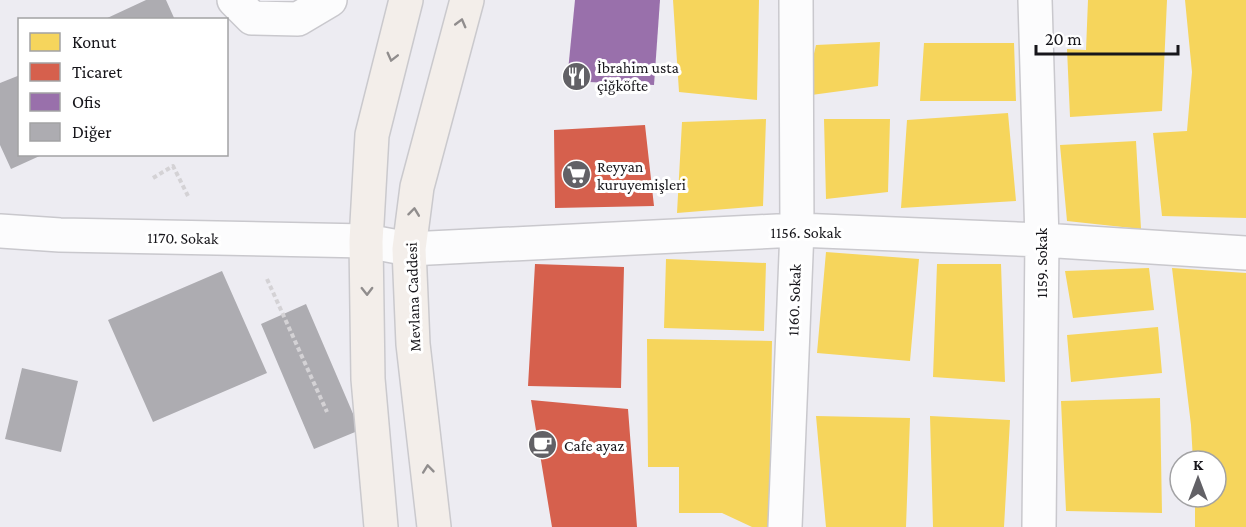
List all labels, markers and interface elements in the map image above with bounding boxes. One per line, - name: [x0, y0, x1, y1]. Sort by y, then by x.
- legend: [18, 18, 228, 156]
- one-way arrow: [454, 18, 466, 29]
- scale bar: [1036, 18, 1178, 56]
- text: 20 m: [1045, 29, 1082, 49]
- text: Konut: [72, 32, 117, 52]
- one-way arrow: [386, 52, 399, 62]
- place label: İbrahim usta çiğköfte: [597, 59, 679, 95]
- restaurant icon: İbrahim usta çiğköfte: [560, 60, 592, 92]
- text: Ticaret: [72, 62, 123, 82]
- text: Ofis: [72, 92, 101, 112]
- text: Diğer: [72, 122, 112, 142]
- place label: Reyyan kuruyemişleri: [597, 158, 686, 194]
- supermarket icon: Reyyan kuruyemişleri: [560, 159, 592, 191]
- one-way arrow: [407, 208, 419, 217]
- street label: 1156. Sokak: [771, 224, 842, 241]
- street label: 1159. Sokak: [1033, 227, 1050, 298]
- street label: 1170. Sokak: [147, 229, 219, 247]
- street label: Mevlana Caddesi: [403, 242, 423, 352]
- street label: 1160. Sokak: [784, 263, 804, 336]
- one-way arrow: [361, 287, 373, 296]
- cafe icon: Cafe ayaz: [527, 429, 559, 461]
- place label: Cafe ayaz: [564, 437, 624, 455]
- north arrow: [1168, 449, 1228, 509]
- text: K: [1193, 456, 1204, 473]
- one-way arrow: [422, 464, 435, 473]

